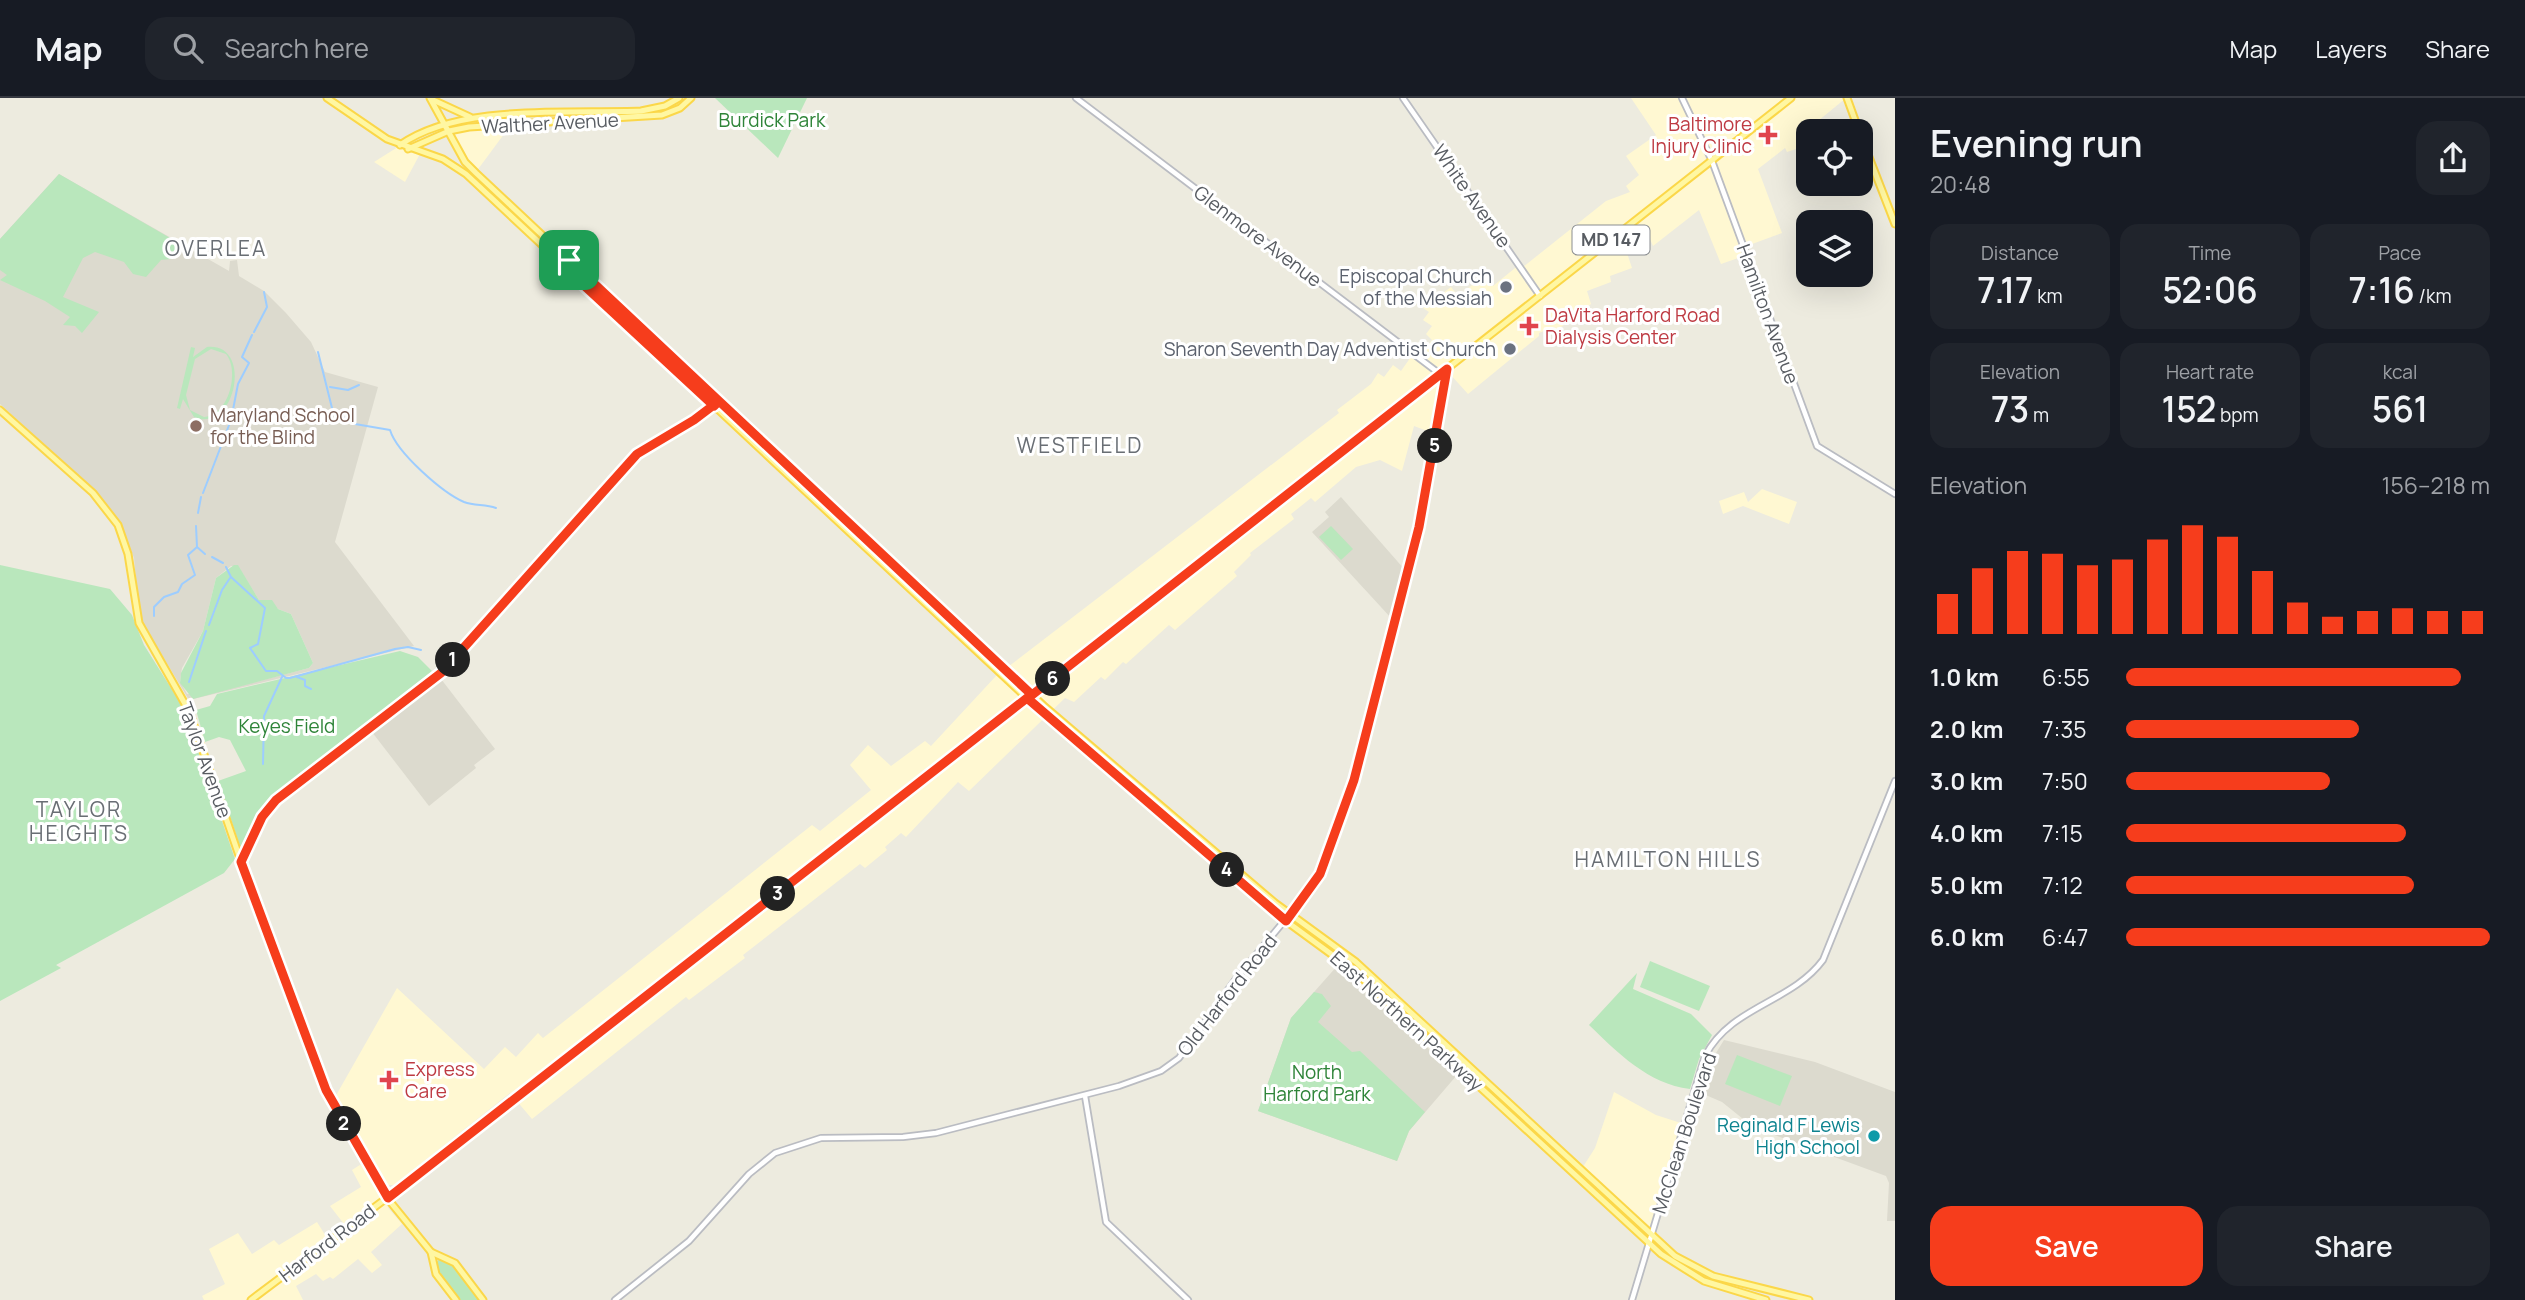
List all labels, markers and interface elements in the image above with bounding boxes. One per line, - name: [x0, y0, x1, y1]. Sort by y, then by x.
- search box: [145, 17, 635, 80]
- text: Map: [35, 26, 103, 71]
- icon: search: [169, 29, 207, 67]
- text: Search here: [225, 30, 369, 66]
- text: Map: [2230, 32, 2277, 65]
- text: Layers: [2315, 32, 2387, 65]
- text: Share: [2425, 32, 2490, 65]
- street label: Walther Avenue: [481, 106, 619, 140]
- park label: Burdick Park: [719, 107, 826, 133]
- place label: Baltimore Injury Clinic: [1651, 111, 1752, 159]
- text: Evening run: [1930, 116, 2143, 168]
- map controls: [1796, 119, 1873, 287]
- button: locate: [1796, 119, 1873, 196]
- button: share: [2416, 121, 2490, 195]
- marker: Baltimore Injury Clinic: [1758, 125, 1778, 145]
- street label: White Avenue: [1427, 139, 1517, 253]
- text: 20:48: [1930, 168, 1991, 200]
- street label: Glenmore Avenue: [1189, 179, 1327, 293]
- button: layers: [1796, 210, 1873, 287]
- road number: MD 147: [1572, 225, 1650, 254]
- pin: [539, 230, 599, 290]
- district label: OVERLEA: [165, 234, 267, 262]
- street label: Hamilton Avenue: [1731, 240, 1805, 388]
- text: Distance: [1981, 240, 2059, 266]
- text: Time: [2189, 240, 2231, 266]
- text: Pace: [2379, 240, 2421, 266]
- icon: arrive: [550, 241, 588, 279]
- place label: Episcopal Church of the Messiah: [1339, 263, 1492, 311]
- text: 7.17: [1977, 266, 2033, 314]
- text: 52:06: [2162, 266, 2258, 314]
- text: 7:16: [2348, 266, 2415, 314]
- marker: Episcopal Church of the Messiah: [1498, 279, 1514, 295]
- text: km: [2033, 283, 2063, 309]
- text: /km: [2415, 283, 2452, 309]
- place label: DaVita Harford Road Dialysis Center: [1545, 302, 1720, 350]
- marker: DaVita Harford Road Dialysis Center: [1519, 316, 1539, 336]
- place label: Sharon Seventh Day Adventist Church: [1164, 336, 1496, 362]
- marker: Sharon Seventh Day Adventist Church: [1502, 341, 1518, 357]
- text: Elevation: [1980, 359, 2060, 385]
- text: Heart rate: [2166, 359, 2254, 385]
- text: kcal: [2383, 359, 2417, 385]
- text: 73: [1991, 385, 2029, 433]
- text: 152: [2161, 385, 2216, 433]
- text: 561: [2372, 385, 2428, 433]
- place label: Maryland School for the Blind: [210, 402, 355, 450]
- text: m: [2029, 402, 2049, 428]
- text: bpm: [2216, 402, 2259, 428]
- marker: Maryland School for the Blind: [188, 418, 204, 434]
- pin: 5: [1418, 428, 1452, 464]
- district label: WESTFIELD: [1017, 431, 1143, 459]
- text: 5: [1429, 432, 1440, 458]
- text: Elevation: [1930, 469, 2027, 501]
- text: 156–218 m: [2382, 469, 2490, 501]
- pin: 1: [435, 642, 470, 678]
- text: 1: [448, 646, 457, 672]
- text: 1.0 km: [1930, 661, 1999, 693]
- text: 6:55: [2042, 661, 2090, 693]
- pin: 6: [1036, 662, 1070, 696]
- text: 6: [1047, 665, 1058, 691]
- street label: Taylor Avenue: [172, 699, 238, 821]
- park label: Keyes Field: [239, 713, 335, 739]
- text: 2.0 km: [1930, 713, 2003, 745]
- text: 7:35: [2042, 713, 2086, 745]
- text: 3.0 km: [1930, 765, 2003, 797]
- text: 7:50: [2042, 765, 2088, 797]
- district label: TAYLOR HEIGHTS: [29, 795, 129, 847]
- text: 4.0 km: [1930, 817, 2003, 849]
- text: 7:15: [2042, 817, 2083, 849]
- district label: HAMILTON HILLS: [1575, 845, 1761, 873]
- pin: 4: [1210, 852, 1244, 888]
- text: 4: [1221, 856, 1232, 882]
- text: 5.0 km: [1930, 869, 2003, 901]
- text: 7:12: [2042, 869, 2083, 901]
- pin: 3: [760, 876, 796, 912]
- text: 3: [772, 880, 783, 906]
- text: 6.0 km: [1930, 921, 2004, 953]
- text: 6:47: [2042, 921, 2088, 953]
- street label: Old Harford Road: [1171, 929, 1283, 1061]
- street label: East Northern Parkway: [1325, 945, 1489, 1097]
- street label: McClean Boulevard: [1646, 1049, 1722, 1217]
- place label: Express Care: [405, 1056, 475, 1104]
- park label: North Harford Park: [1263, 1059, 1371, 1107]
- marker: Express Care: [379, 1070, 399, 1090]
- pin: 2: [326, 1107, 362, 1142]
- text: 2: [338, 1110, 349, 1136]
- place label: Reginald F Lewis High School: [1717, 1112, 1860, 1160]
- marker: Reginald F Lewis High School: [1866, 1128, 1882, 1144]
- street label: Harford Road: [273, 1198, 381, 1288]
- button: Save: [1930, 1206, 2203, 1286]
- button: Share: [2217, 1206, 2490, 1286]

